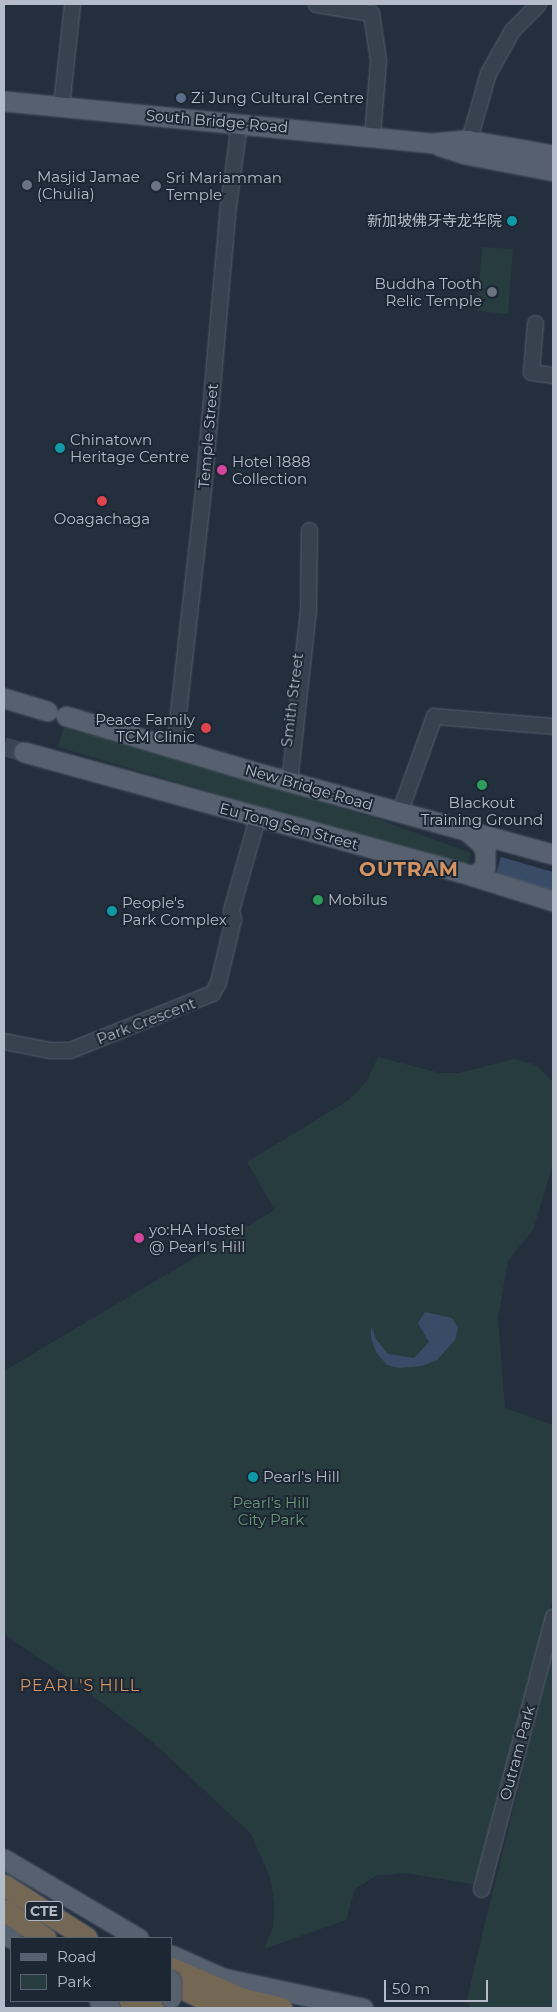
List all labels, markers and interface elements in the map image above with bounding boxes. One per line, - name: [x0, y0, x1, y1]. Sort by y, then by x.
- place label: Zi Jung Cultural Centre: [191, 89, 364, 107]
- marker: Zi Jung Cultural Centre: [175, 92, 187, 104]
- street label: South Bridge Road: [145, 106, 289, 136]
- place label: Masjid Jamae (Chulia): [37, 167, 140, 202]
- place label: Sri Mariamman Temple: [166, 168, 282, 203]
- marker: Masjid Jamae (Chulia): [21, 179, 33, 191]
- marker: Sri Mariamman Temple: [150, 180, 162, 192]
- place label: 新加坡佛牙寺龙华院: [367, 212, 502, 230]
- marker: 新加坡佛牙寺龙华院: [506, 215, 518, 227]
- place label: Buddha Tooth Relic Temple: [375, 274, 482, 309]
- marker: Buddha Tooth Relic Temple: [486, 286, 498, 298]
- street label: Temple Street: [194, 383, 222, 489]
- place label: Chinatown Heritage Centre: [70, 430, 189, 465]
- marker: Chinatown Heritage Centre: [54, 442, 66, 454]
- place label: Hotel 1888 Collection: [232, 452, 311, 487]
- marker: Hotel 1888 Collection: [216, 464, 228, 476]
- marker: Ooagachaga: [95, 494, 109, 508]
- place label: Ooagachaga: [54, 510, 150, 528]
- street label: Smith Street: [277, 652, 307, 748]
- place label: Peace Family TCM Clinic: [95, 710, 195, 745]
- marker: Peace Family TCM Clinic: [199, 721, 213, 735]
- street label: New Bridge Road: [243, 760, 375, 814]
- marker: Blackout Training Ground: [476, 779, 488, 791]
- place label: Blackout Training Ground: [421, 793, 543, 828]
- street label: Eu Tong Sen Street: [218, 799, 360, 853]
- district label: OUTRAM: [358, 857, 460, 881]
- place label: Mobilus: [328, 891, 387, 909]
- place label: People's Park Complex: [122, 893, 227, 928]
- marker: Mobilus: [312, 894, 324, 906]
- marker: People's Park Complex: [106, 905, 118, 917]
- street label: Park Crescent: [94, 994, 198, 1048]
- place label: yo:HA Hostel @ Pearl's Hill: [149, 1220, 245, 1255]
- marker: yo:HA Hostel @ Pearl's Hill: [133, 1232, 145, 1244]
- place label: Pearl's Hill: [263, 1468, 340, 1486]
- marker: Pearl's Hill: [247, 1471, 259, 1483]
- park label: Pearl's Hill City Park: [233, 1493, 309, 1528]
- district label: PEARL'S HILL: [18, 1676, 142, 1696]
- street label: Outram Park: [496, 1704, 538, 1802]
- road number: CTE: [24, 1900, 64, 1922]
- legend: [10, 1937, 172, 2002]
- text: Road: [57, 1947, 96, 1966]
- scale bar: [387, 1970, 491, 2002]
- text: Park: [57, 1972, 91, 1991]
- text: 50 m: [392, 1979, 430, 1998]

